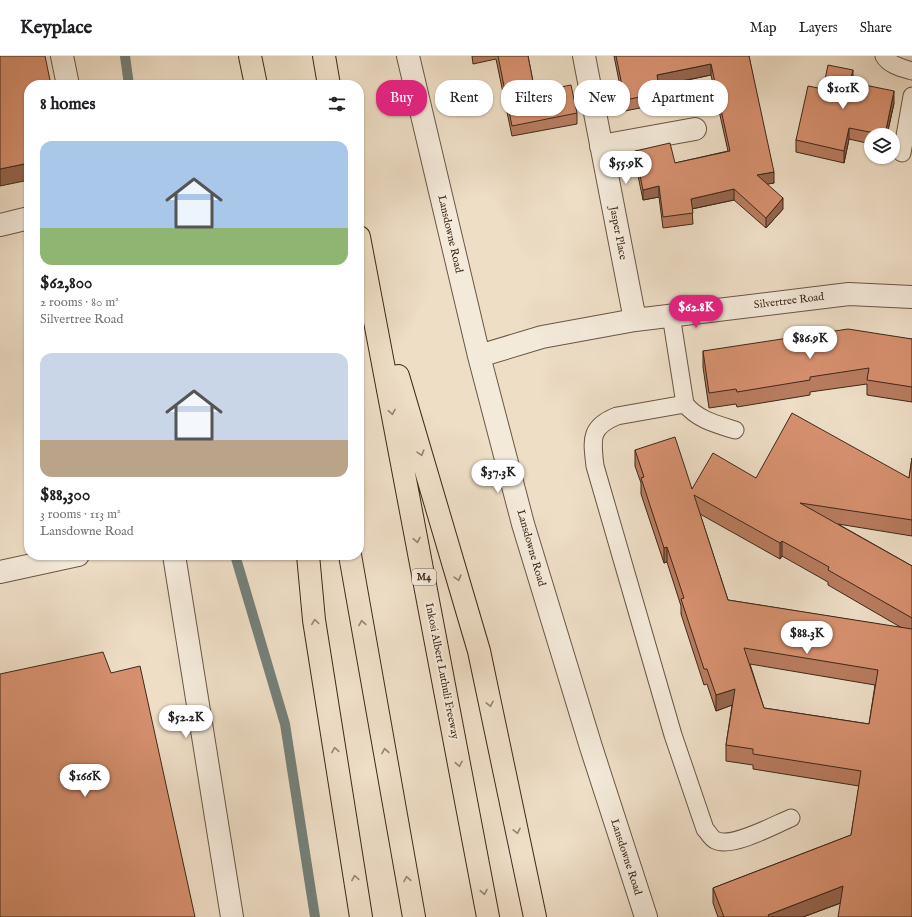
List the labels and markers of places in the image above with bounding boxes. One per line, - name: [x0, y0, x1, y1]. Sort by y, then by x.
- pin: $101K: [815, 76, 871, 110]
- pin: $55.9K: [593, 151, 659, 185]
- pin: $62.8K: [663, 295, 729, 329]
- pin: $86.9K: [777, 326, 843, 360]
- pin: $37.3K: [465, 460, 531, 494]
- pin: $88.3K: [774, 621, 840, 655]
- pin: $52.2K: [153, 705, 219, 739]
- pin: $166K: [57, 764, 113, 798]

